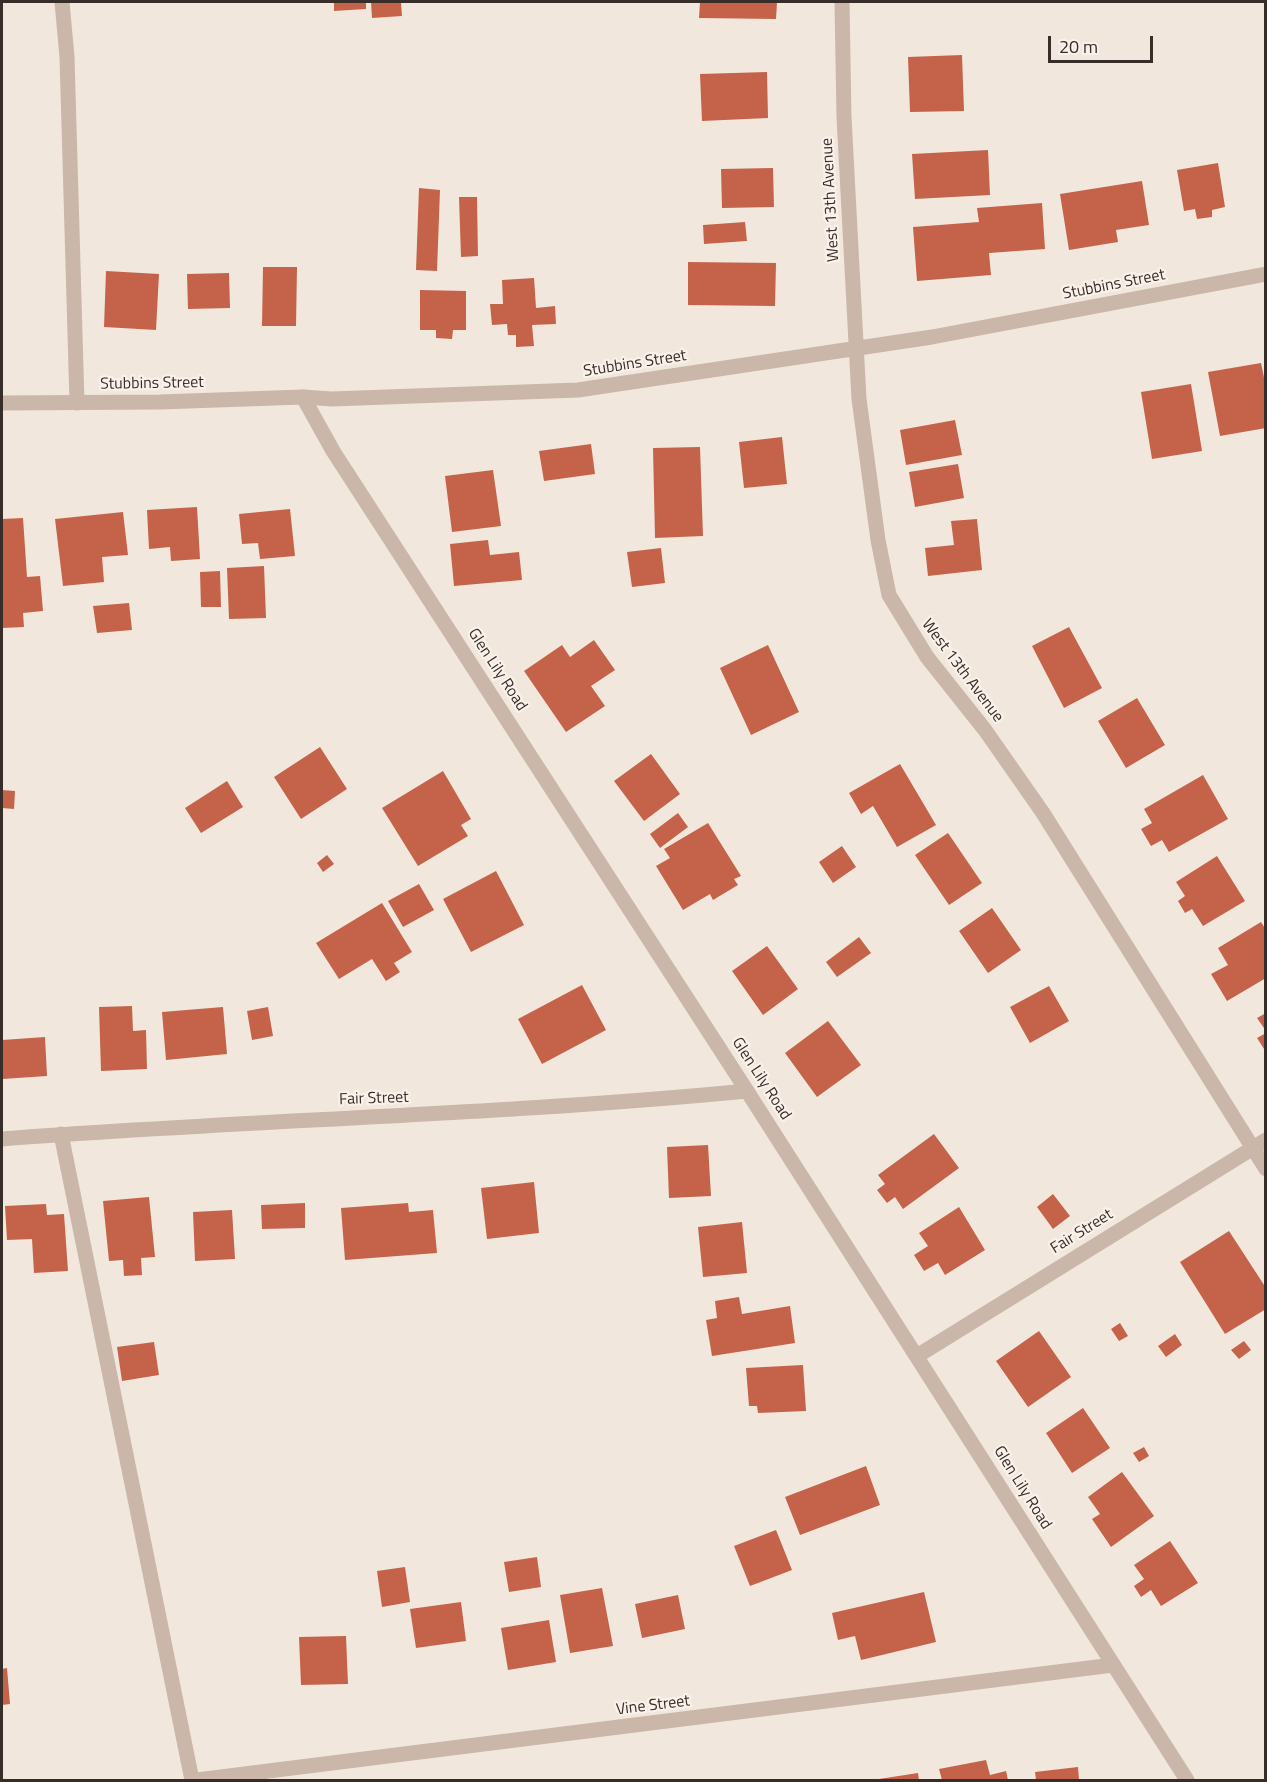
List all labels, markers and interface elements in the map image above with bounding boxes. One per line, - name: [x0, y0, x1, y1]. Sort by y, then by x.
- scale bar: [1051, 24, 1156, 62]
- text: 20 m: [1059, 33, 1098, 60]
- street label: West 13th Avenue: [818, 137, 844, 263]
- street label: Stubbins Street: [1061, 266, 1167, 304]
- street label: Stubbins Street: [582, 346, 688, 382]
- street label: Stubbins Street: [100, 373, 204, 395]
- street label: West 13th Avenue: [917, 616, 1007, 726]
- street label: Glen Lily Road: [463, 625, 531, 715]
- street label: Glen Lily Road: [727, 1034, 795, 1124]
- street label: Fair Street: [339, 1088, 409, 1110]
- street label: Fair Street: [1047, 1205, 1117, 1259]
- street label: Glen Lily Road: [989, 1443, 1055, 1533]
- street label: Vine Street: [615, 1692, 691, 1720]

